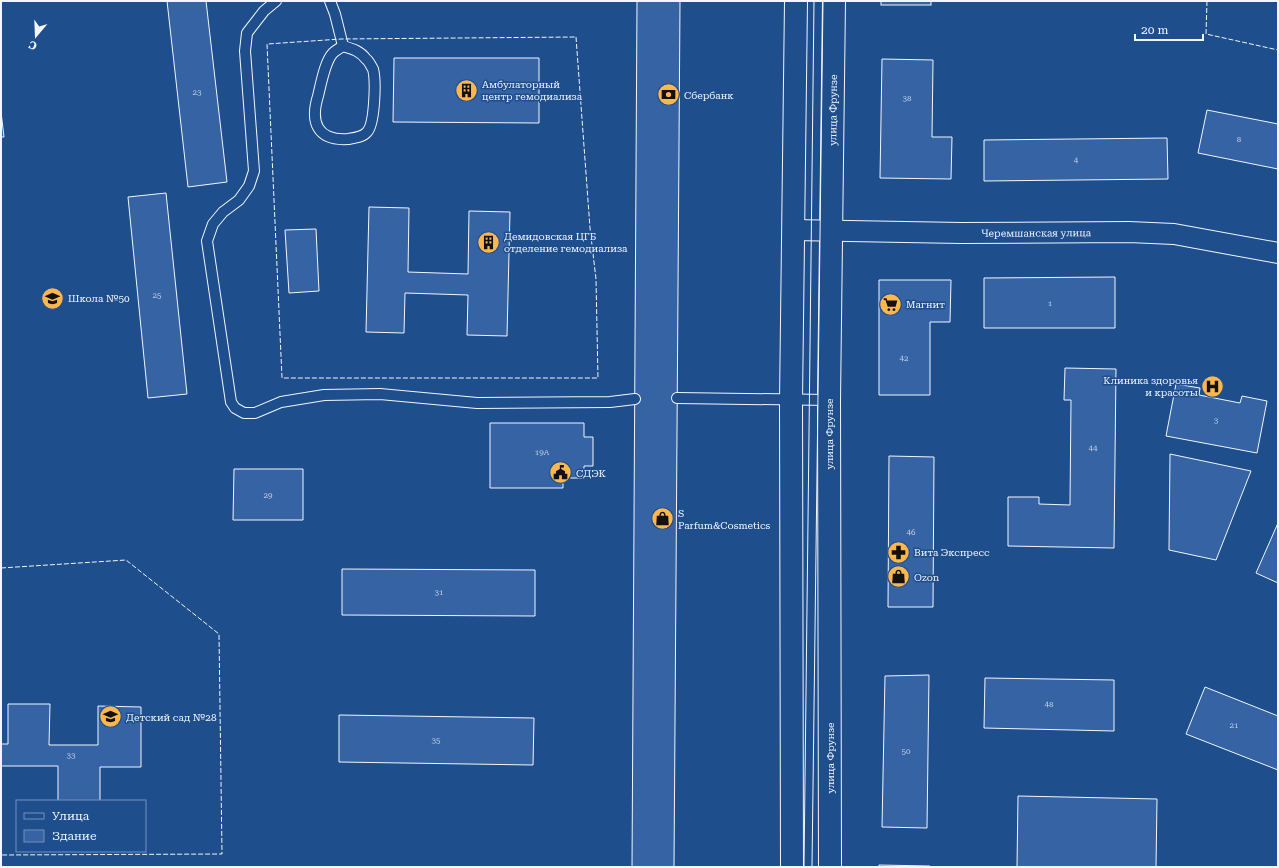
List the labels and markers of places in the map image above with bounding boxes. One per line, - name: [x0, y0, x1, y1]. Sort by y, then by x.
- building icon: Амбулаторный центр гемодиализа: [453, 77, 479, 103]
- place label: Амбулаторный центр гемодиализа: [482, 79, 583, 102]
- bank icon: Сбербанк: [656, 82, 682, 108]
- place label: Сбербанк: [684, 90, 734, 101]
- building icon: Демидовская ЦГБ отделение гемодиализа: [476, 229, 502, 255]
- place label: Демидовская ЦГБ отделение гемодиализа: [504, 231, 628, 254]
- school or university icon: Школа №50: [39, 285, 65, 311]
- supermarket icon: Магнит: [877, 291, 903, 317]
- place label: Школа №50: [68, 293, 130, 304]
- place label: Магнит: [906, 299, 945, 310]
- hospital icon: Клиника здоровья и красоты: [1200, 373, 1226, 399]
- place label: Клиника здоровья и красоты: [1103, 375, 1198, 398]
- public building icon: СДЭК: [548, 460, 574, 486]
- place label: СДЭК: [576, 468, 607, 479]
- shop icon: S Parfum&Cosmetics: [649, 506, 675, 532]
- place label: S Parfum&Cosmetics: [678, 508, 771, 531]
- pharmacy icon: Вита Экспресс: [886, 539, 912, 565]
- place label: Вита Экспресс: [914, 547, 990, 558]
- shop icon: Ozon: [885, 564, 911, 590]
- place label: Ozon: [914, 572, 940, 583]
- school or university icon: Детский сад №28: [98, 704, 124, 730]
- place label: Детский сад №28: [126, 712, 217, 723]

